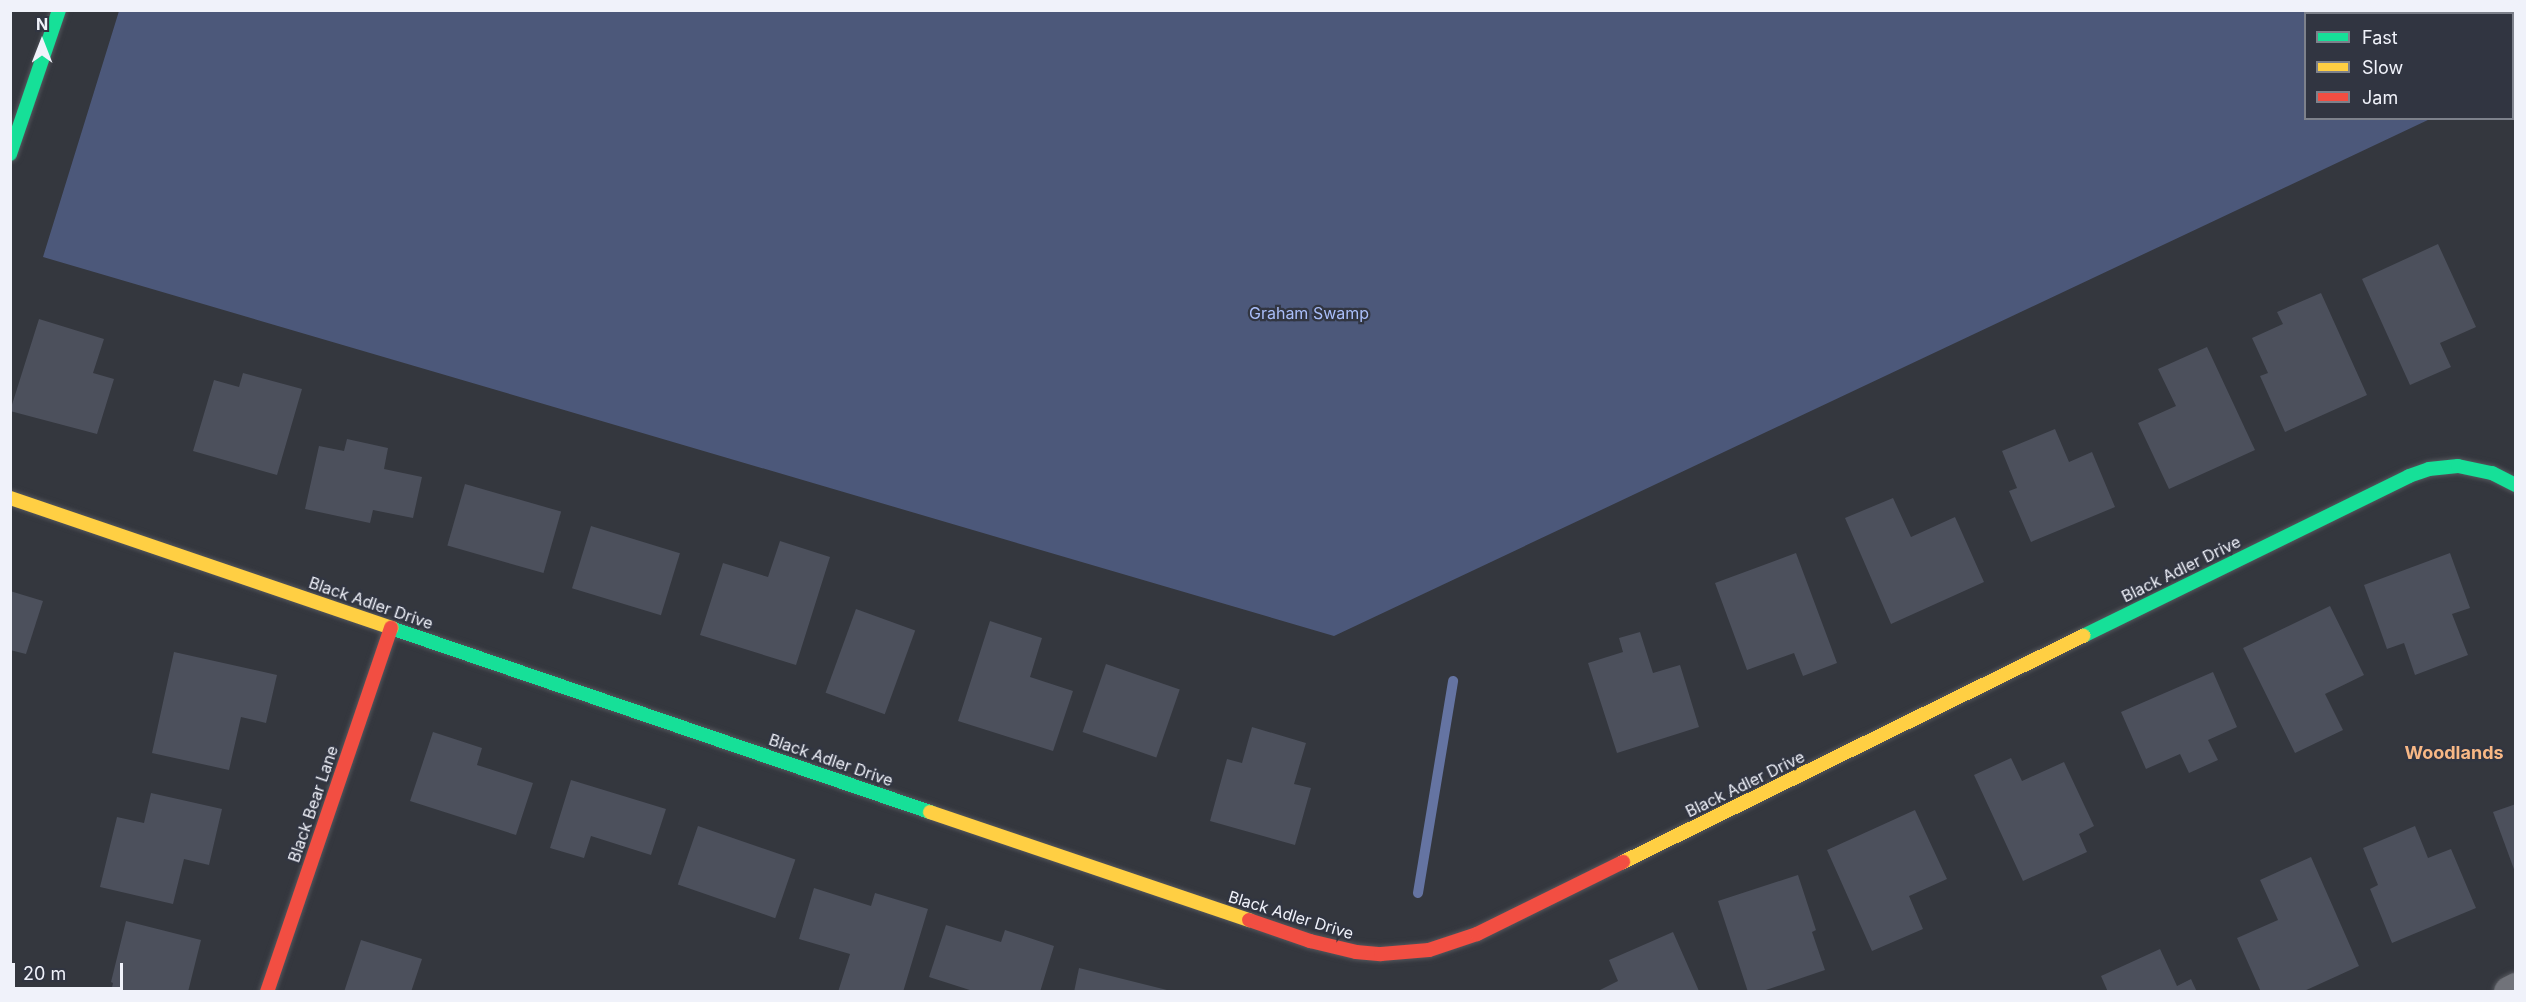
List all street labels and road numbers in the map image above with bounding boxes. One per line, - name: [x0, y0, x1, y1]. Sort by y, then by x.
- street label: Black Adler Drive: [2118, 532, 2244, 606]
- street label: Black Adler Drive: [306, 573, 436, 633]
- street label: Black Adler Drive: [766, 730, 896, 790]
- street label: Black Bear Lane: [284, 743, 342, 865]
- street label: Black Adler Drive: [1682, 747, 1808, 821]
- street label: Black Adler Drive: [1226, 887, 1356, 943]

